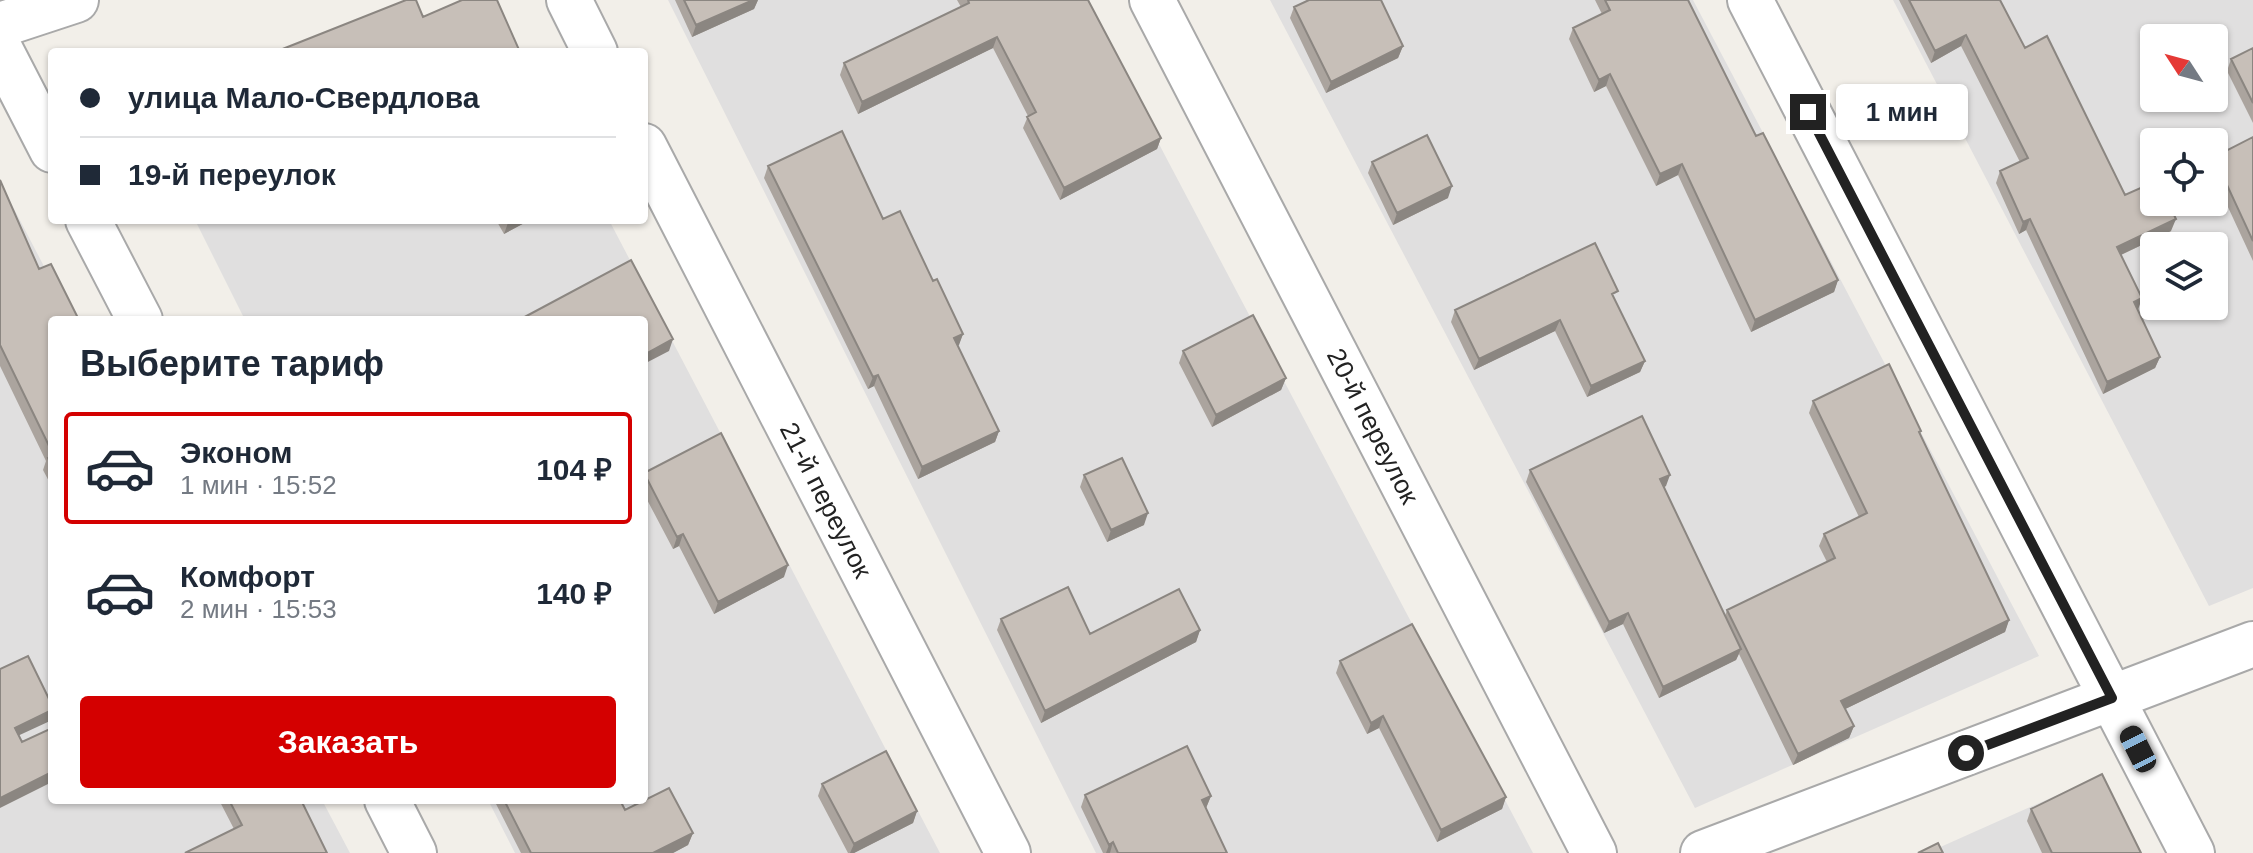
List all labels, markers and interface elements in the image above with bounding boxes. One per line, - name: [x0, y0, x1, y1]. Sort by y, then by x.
- north arrow: [2140, 24, 2228, 112]
- map controls: [2140, 24, 2228, 320]
- text: улица Мало-Свердлова: [128, 81, 479, 114]
- callout: 1 мин: [1836, 84, 1968, 140]
- route end: [1790, 94, 1826, 130]
- text: 1 мин: [1866, 97, 1938, 127]
- button: locate: [2140, 128, 2228, 216]
- text: 19-й переулок: [128, 158, 336, 191]
- button: layers: [2140, 232, 2228, 320]
- text: Выберите тариф: [80, 343, 384, 384]
- street label: 20-й переулок: [1321, 343, 1425, 509]
- street label: 21-й переулок: [774, 417, 878, 583]
- icon: car: [84, 432, 156, 504]
- text: Эконом: [180, 436, 293, 469]
- text: 104 ₽: [536, 453, 612, 486]
- text: 1 мин · 15:52: [180, 470, 337, 500]
- icon: car: [84, 556, 156, 628]
- text: Комфорт: [180, 560, 315, 593]
- text: 140 ₽: [536, 577, 612, 610]
- text: 2 мин · 15:53: [180, 594, 337, 624]
- button: Заказать: [80, 696, 616, 788]
- car: [2116, 722, 2160, 776]
- route start: [1948, 735, 1984, 771]

